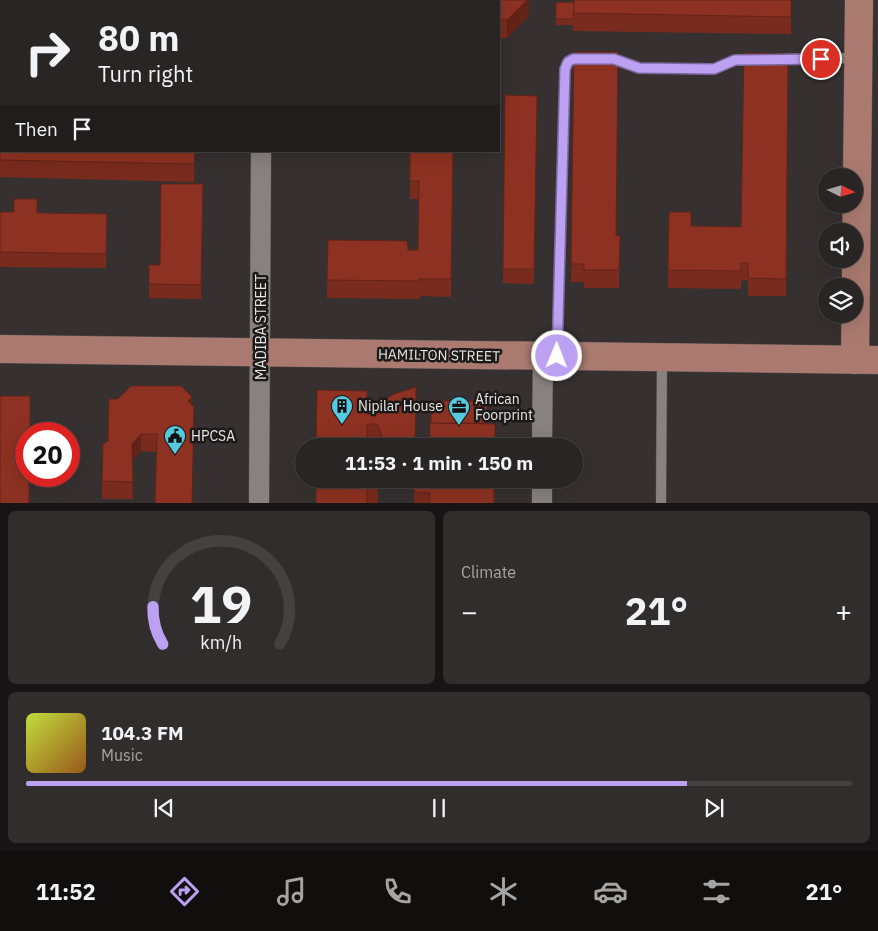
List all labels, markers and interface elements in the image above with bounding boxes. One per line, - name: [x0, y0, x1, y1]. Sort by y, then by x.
- text: 80 m: [98, 15, 180, 61]
- icon: right: [15, 20, 80, 85]
- pin: [800, 38, 842, 80]
- icon: arrive: [807, 45, 835, 73]
- text: Turn right: [98, 59, 193, 88]
- icon: arrive: [68, 115, 96, 143]
- text: Then: [15, 117, 58, 141]
- north arrow: [818, 168, 862, 212]
- map controls: [818, 168, 863, 323]
- button: sound: [818, 223, 863, 268]
- street label: MADIBA STREET: [252, 274, 270, 380]
- button: layers: [818, 278, 863, 323]
- position arrow: [530, 329, 582, 381]
- street label: HAMILTON STREET: [378, 345, 500, 365]
- place label: African Foorprint: [475, 390, 533, 424]
- building icon: Nipilar House: [330, 394, 354, 425]
- office icon: African Foorprint: [447, 395, 471, 426]
- place label: Nipilar House: [358, 397, 443, 415]
- speed limit sign: 20: [15, 422, 80, 487]
- public building icon: HPCSA: [163, 424, 187, 455]
- place label: HPCSA: [191, 427, 235, 445]
- text: 11:53 · 1 min · 150 m: [345, 451, 533, 475]
- text: Climate: [461, 562, 516, 582]
- text: 19: [190, 570, 253, 637]
- text: 21°: [625, 586, 688, 635]
- text: −: [461, 593, 478, 630]
- text: +: [835, 593, 852, 630]
- text: km/h: [201, 631, 243, 654]
- text: 104.3 FM: [101, 721, 184, 745]
- text: Music: [101, 745, 143, 765]
- icon: previous: [150, 794, 178, 822]
- icon: pause: [425, 794, 453, 822]
- icon: next: [700, 794, 728, 822]
- icon: directions: [167, 874, 202, 909]
- icon: music: [274, 874, 309, 909]
- icon: phone: [380, 874, 415, 909]
- icon: climate: [486, 874, 521, 909]
- icon: car: [593, 874, 628, 909]
- icon: filters: [699, 874, 734, 909]
- text: 11:52: [36, 877, 96, 906]
- text: 21°: [805, 877, 842, 906]

